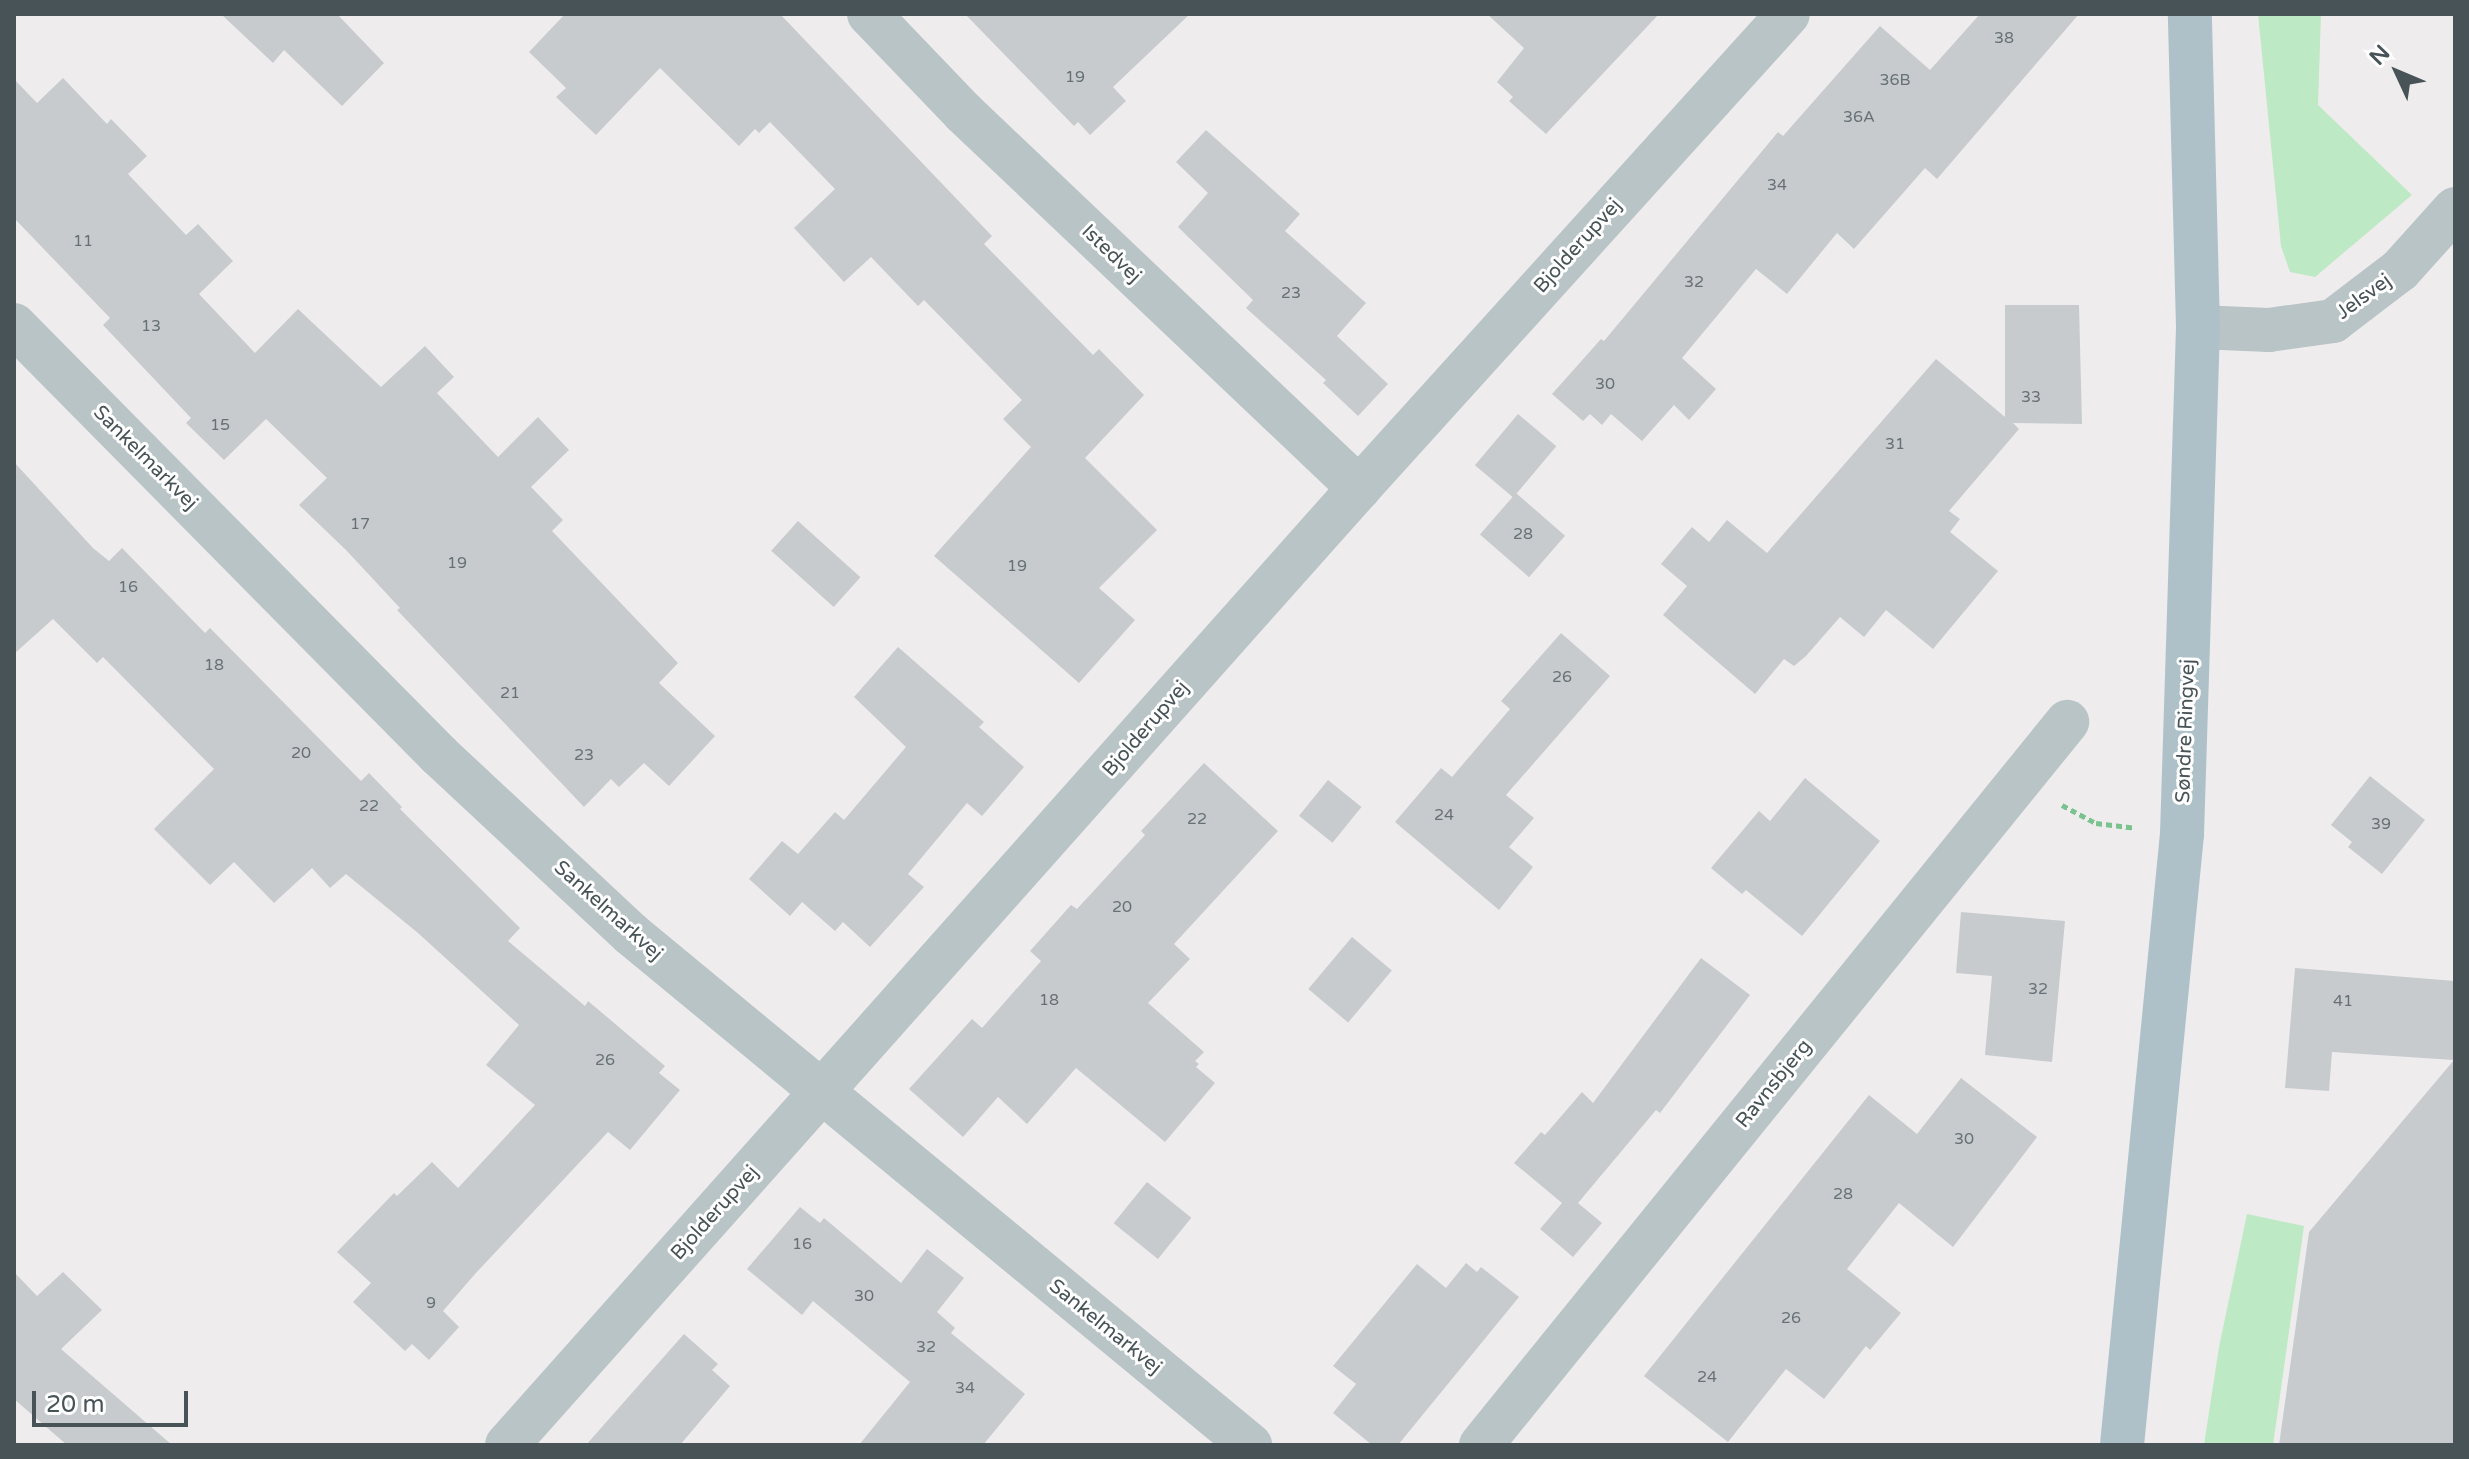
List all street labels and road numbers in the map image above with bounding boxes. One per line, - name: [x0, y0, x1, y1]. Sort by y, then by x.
- street label: Bjolderupvej: [1529, 194, 1627, 298]
- street label: Istedvej: [1076, 220, 1146, 288]
- street label: Jelsvej: [2332, 269, 2396, 325]
- street label: Sankelmarkvej: [88, 401, 202, 515]
- street label: Søndre Ringvej: [2171, 659, 2201, 803]
- street label: Bjolderupvej: [1098, 676, 1194, 782]
- street label: Sankelmarkvej: [549, 856, 667, 966]
- street label: Ravnsbjerg: [1731, 1035, 1817, 1133]
- street label: Bjolderupvej: [666, 1161, 764, 1265]
- street label: Sankelmarkvej: [1044, 1274, 1166, 1380]

